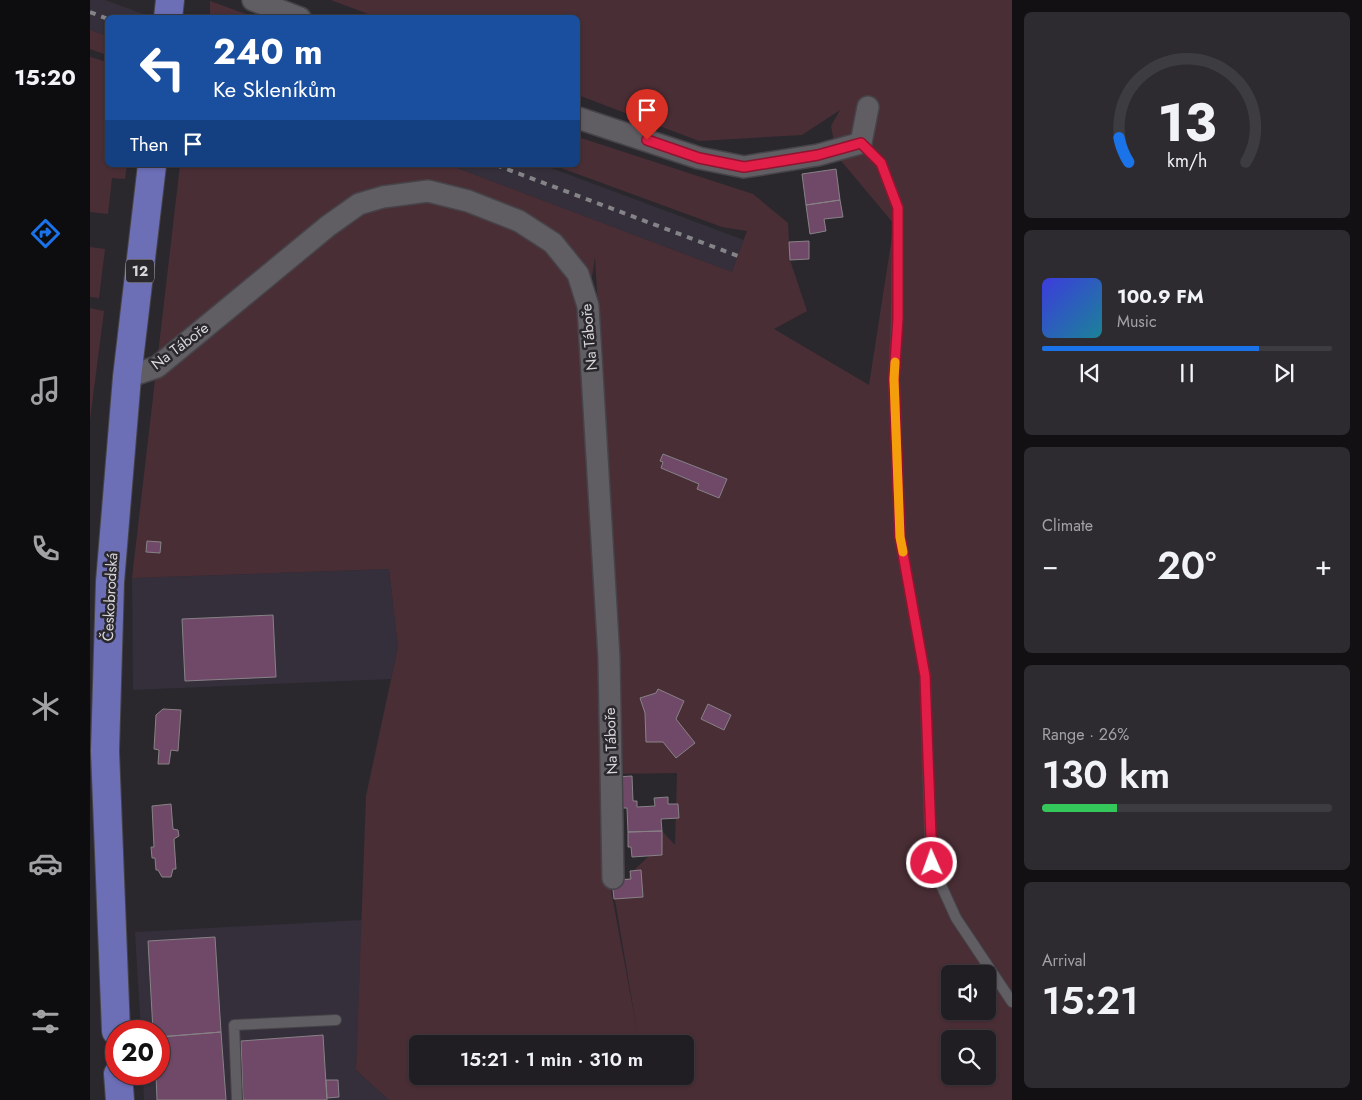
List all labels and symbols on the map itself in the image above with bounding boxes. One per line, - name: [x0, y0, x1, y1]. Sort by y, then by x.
- pin: [626, 89, 668, 140]
- road number: 12: [126, 260, 154, 282]
- street label: Na Táboře: [575, 302, 603, 371]
- street label: Na Táboře: [147, 317, 214, 375]
- street label: Českobrodská: [97, 552, 123, 642]
- street label: Na Táboře: [599, 707, 623, 775]
- position arrow: [905, 836, 957, 888]
- speed limit sign: 20: [105, 1020, 170, 1085]

